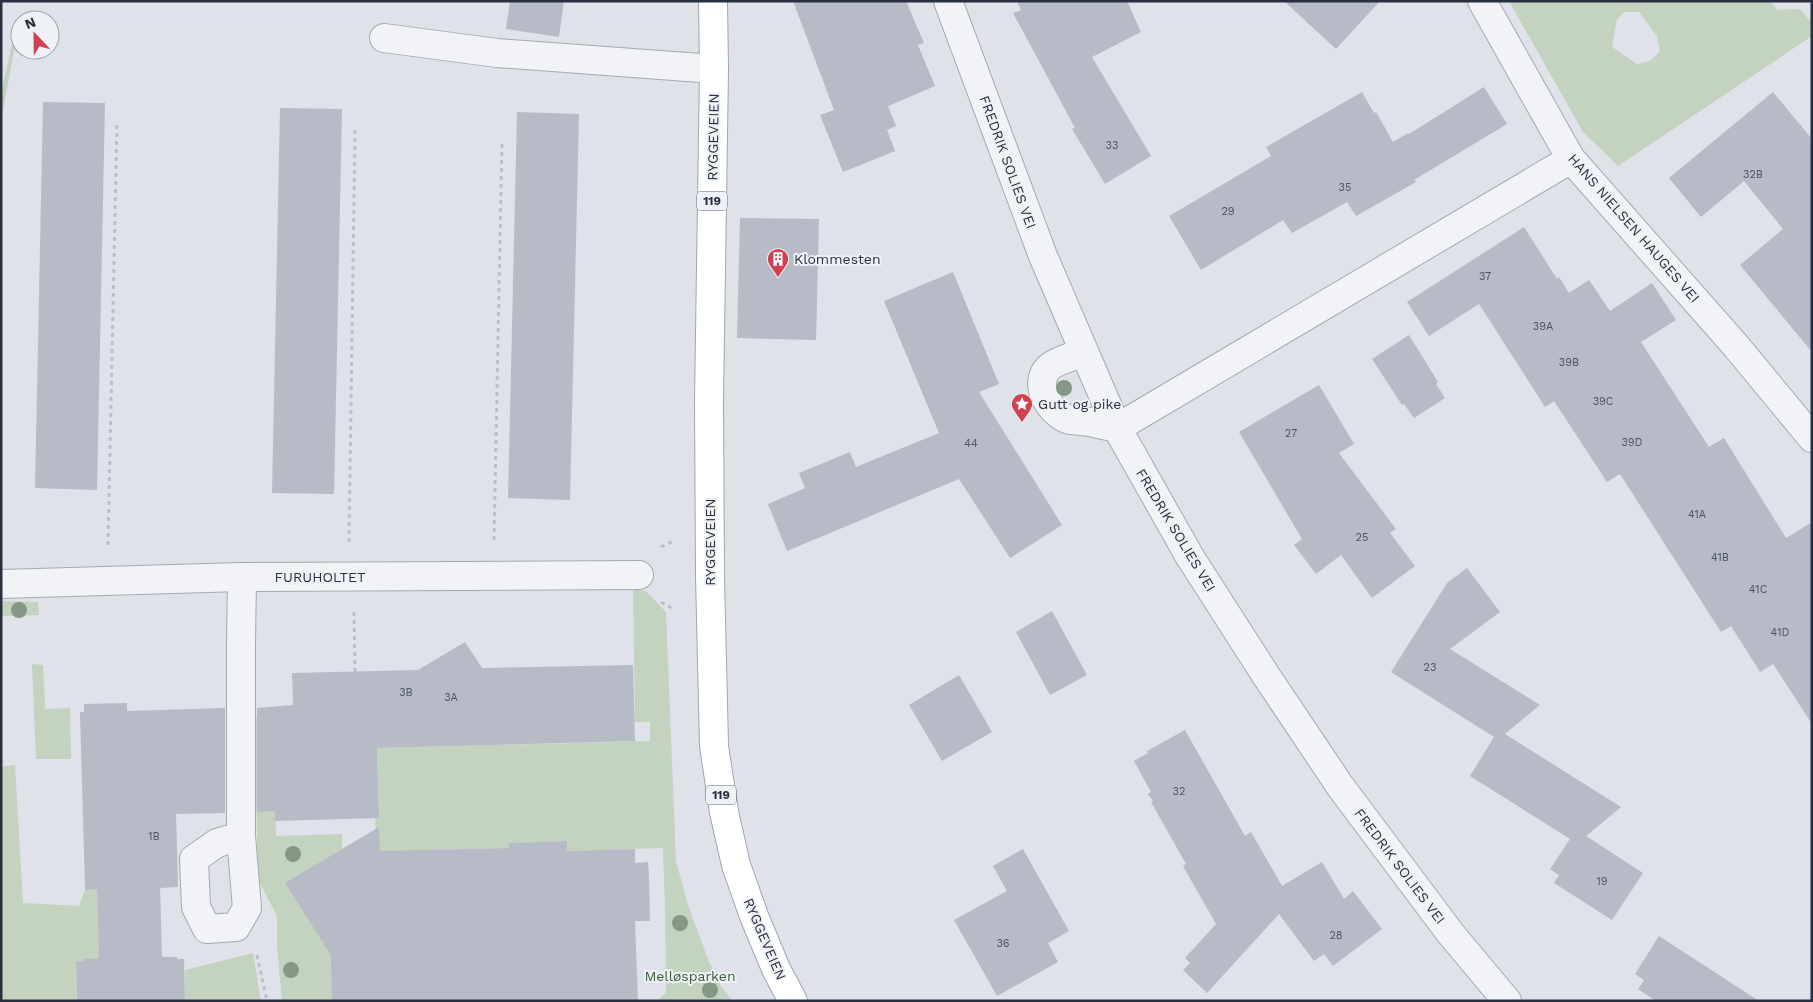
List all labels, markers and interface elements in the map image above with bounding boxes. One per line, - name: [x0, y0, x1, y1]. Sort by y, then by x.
- north arrow: [10, 10, 60, 60]
- text: N: [22, 14, 38, 32]
- street label: RYGGEVEIEN: [704, 93, 722, 181]
- street label: FREDRIK SOLIES VEI: [976, 93, 1040, 231]
- house number: 33: [1106, 139, 1118, 152]
- street label: HANS NIELSEN HAUGES VEI: [1565, 150, 1703, 306]
- house number: 32B: [1743, 168, 1763, 181]
- house number: 35: [1339, 181, 1351, 194]
- road number: 119: [697, 192, 727, 210]
- house number: 29: [1221, 205, 1235, 218]
- building icon: Klommesten: [766, 247, 790, 278]
- place label: Klommesten: [794, 251, 881, 267]
- house number: 37: [1479, 270, 1491, 283]
- house number: 39A: [1533, 320, 1553, 333]
- house number: 39B: [1559, 356, 1579, 369]
- place icon: Gutt og pike: [1010, 392, 1034, 423]
- house number: 39C: [1593, 395, 1614, 408]
- place label: Gutt og pike: [1038, 396, 1121, 412]
- house number: 27: [1285, 427, 1297, 440]
- house number: 39D: [1621, 436, 1643, 449]
- house number: 44: [964, 437, 978, 450]
- street label: FREDRIK SOLIES VEI: [1133, 466, 1219, 594]
- street label: RYGGEVEIEN: [702, 498, 718, 586]
- house number: 41A: [1688, 508, 1706, 521]
- house number: 25: [1356, 531, 1368, 544]
- house number: 41B: [1711, 551, 1729, 564]
- street label: FURUHOLTET: [275, 569, 366, 585]
- house number: 41C: [1749, 583, 1768, 596]
- house number: 41D: [1771, 626, 1789, 639]
- house number: 23: [1424, 661, 1436, 674]
- house number: 3B: [399, 686, 413, 699]
- house number: 3A: [444, 691, 458, 704]
- house number: 32: [1173, 785, 1185, 798]
- road number: 119: [706, 786, 736, 804]
- street label: FREDRIK SOLIES VEI: [1351, 805, 1449, 927]
- house number: 1B: [148, 830, 160, 843]
- house number: 19: [1596, 875, 1608, 888]
- street label: RYGGEVEIEN: [741, 896, 789, 982]
- house number: 28: [1329, 929, 1343, 942]
- house number: 36: [996, 937, 1010, 950]
- park label: Melløsparken: [644, 968, 736, 984]

